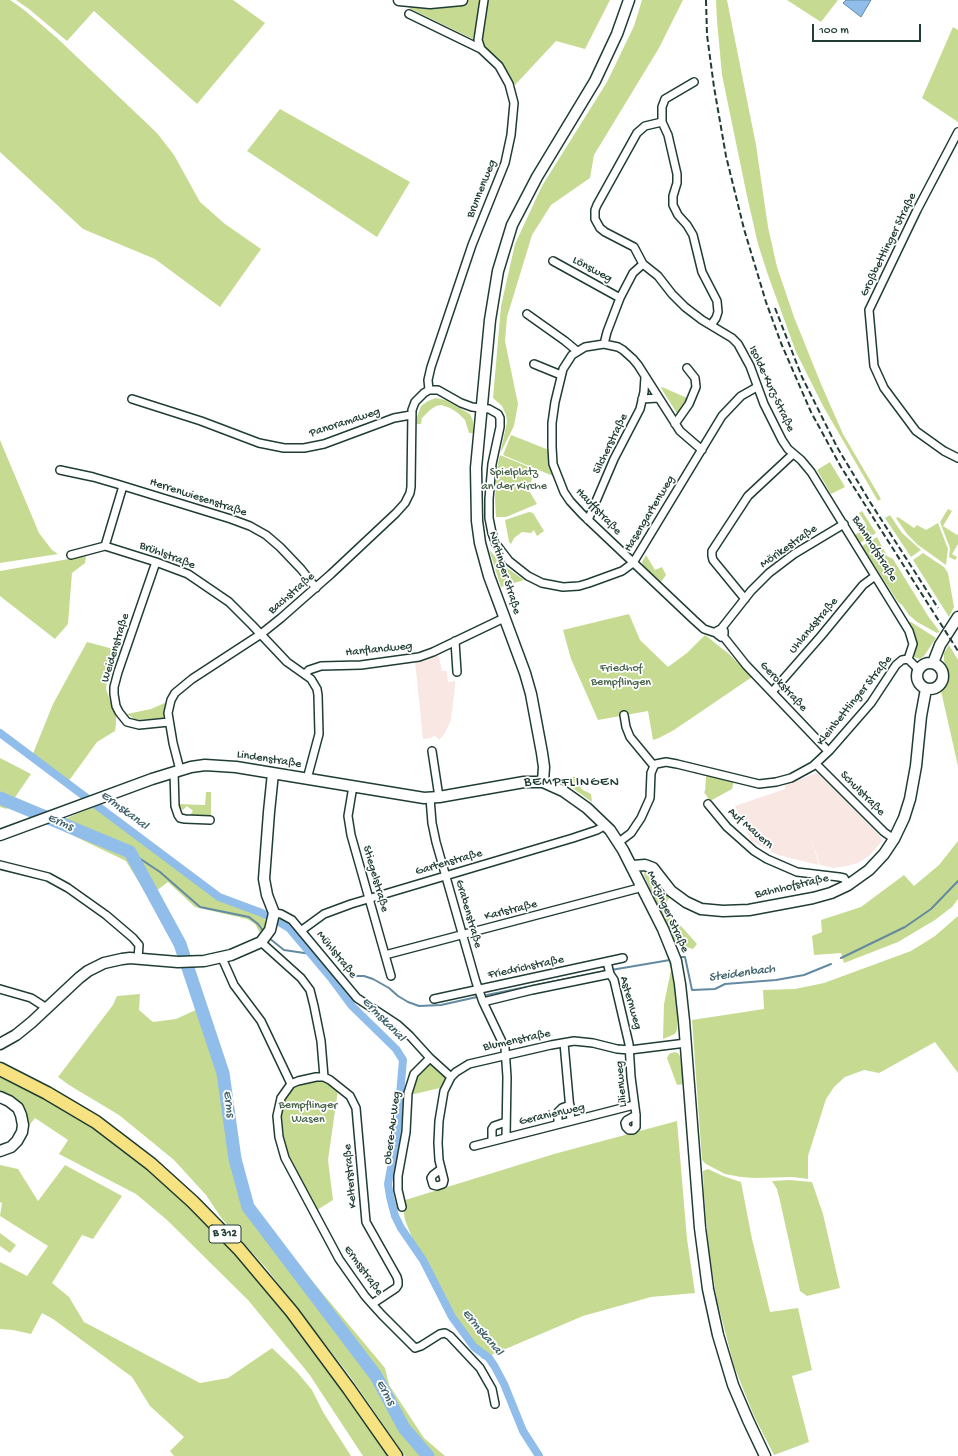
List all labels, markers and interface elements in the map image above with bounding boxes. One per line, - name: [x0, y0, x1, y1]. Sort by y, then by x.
- scale bar: [814, 16, 923, 42]
- text: 100 m: [819, 24, 849, 38]
- street label: Brunnenweg: [464, 158, 500, 220]
- street label: Großbettlinger Straße: [858, 191, 920, 299]
- street label: Lönsweg: [570, 254, 614, 286]
- street label: Isolde-Kurz-Straße: [745, 344, 797, 434]
- street label: Panoramaweg: [308, 405, 382, 441]
- street label: Silcherstraße: [590, 411, 632, 477]
- park label: Spielplatz an der Kirche: [481, 466, 547, 494]
- street label: Hasengartenweg: [622, 473, 678, 555]
- street label: Herrenwiesenstraße: [147, 475, 249, 521]
- street label: Hauffstraße: [572, 485, 624, 539]
- street label: Bahnhofstraße: [848, 513, 900, 585]
- street label: Mörikestraße: [758, 522, 820, 572]
- street label: Nürtinger Straße: [485, 530, 523, 616]
- street label: Brühlstraße: [137, 539, 197, 573]
- street label: Bachstraße: [266, 570, 318, 618]
- street label: Uhlandstraße: [786, 595, 842, 657]
- street label: Weidenstraße: [99, 612, 133, 684]
- street label: Hanflandweg: [345, 639, 413, 661]
- street label: Kleinbettlinger Straße: [814, 653, 896, 749]
- street label: Gerokstraße: [756, 659, 810, 715]
- park label: Friedhof Bempflingen: [591, 662, 651, 690]
- street label: Lindenstraße: [236, 748, 302, 772]
- street label: Schulstraße: [836, 768, 888, 820]
- district label: BEMPFLINGEN: [524, 775, 620, 791]
- water label: Ermskanal: [97, 788, 151, 834]
- street label: Auf Mauern: [724, 805, 776, 853]
- water label: Erms: [45, 811, 75, 835]
- street label: Stiegelstraße: [359, 844, 391, 914]
- street label: Gartenstraße: [414, 847, 484, 879]
- street label: Metzinger Straße: [643, 869, 691, 955]
- street label: Bahnhofstraße: [754, 872, 830, 902]
- street label: Grabenstraße: [451, 878, 485, 950]
- street label: Karlstraße: [483, 897, 539, 925]
- street label: Mühlstraße: [313, 928, 359, 982]
- street label: Friedrichstraße: [487, 953, 565, 983]
- water label: Steidenbach: [708, 962, 776, 986]
- street label: Asternweg: [616, 975, 644, 1031]
- water label: Ermskanal: [358, 994, 408, 1046]
- street label: Blumenstraße: [482, 1027, 552, 1055]
- street label: Lilienweg: [613, 1060, 631, 1108]
- water label: Erms: [218, 1090, 238, 1118]
- street label: Obere-Au-Weg: [381, 1091, 405, 1165]
- park label: Bempflinger Wasen: [279, 1099, 337, 1127]
- street label: Geranienweg: [518, 1100, 586, 1130]
- street label: Kelterstraße: [341, 1143, 361, 1209]
- road number: B 312: [209, 1225, 241, 1243]
- street label: Ermsstraße: [340, 1243, 386, 1299]
- water label: Ermskanal: [458, 1307, 506, 1359]
- water label: Erms: [372, 1378, 398, 1408]

